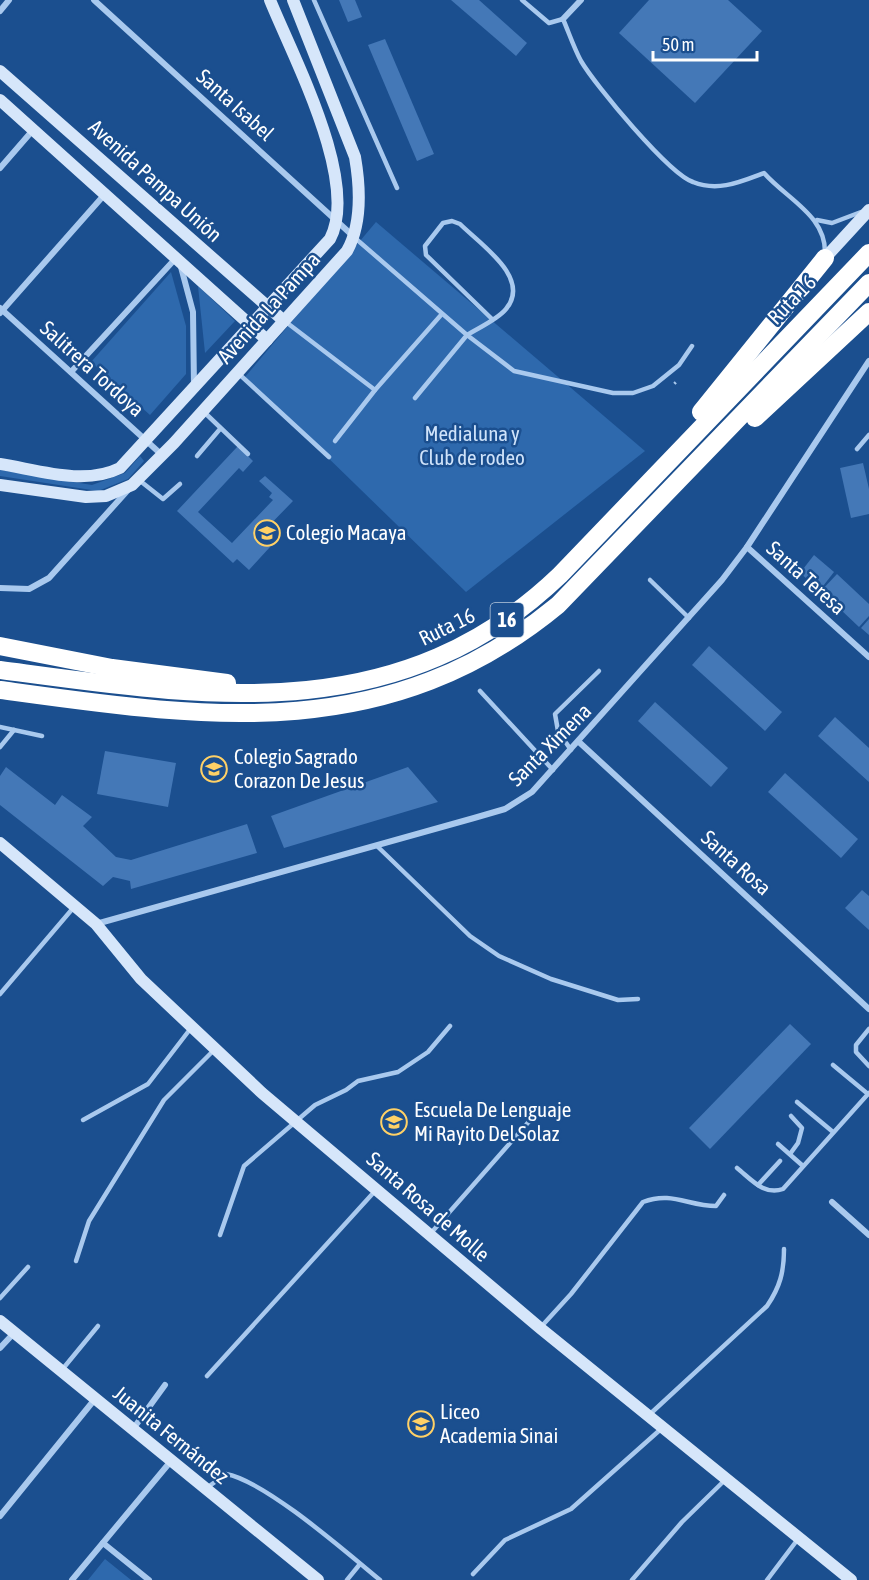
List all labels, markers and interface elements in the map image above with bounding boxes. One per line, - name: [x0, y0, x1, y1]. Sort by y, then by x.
- scale bar: [653, 24, 756, 62]
- text: 50 m: [662, 34, 694, 55]
- street label: Santa Isabel: [192, 64, 279, 145]
- street label: Avenida Pampa Unión: [84, 114, 227, 246]
- street label: Avenida La Pampa: [212, 247, 324, 368]
- street label: Ruta 16: [762, 270, 821, 329]
- street label: Salitrera Tordoya: [36, 316, 149, 421]
- park label: Medialuna y Club de rodeo: [419, 421, 525, 469]
- school or university icon: Colegio Macaya: [252, 518, 282, 548]
- place label: Colegio Macaya: [286, 520, 406, 544]
- street label: Santa Teresa: [762, 536, 851, 619]
- street label: Ruta 16: [415, 602, 478, 650]
- road number: 16: [490, 603, 524, 637]
- street label: Santa Ximena: [503, 698, 595, 790]
- place label: Colegio Sagrado Corazon De Jesus: [234, 744, 365, 792]
- school or university icon: Colegio Sagrado Corazon De Jesus: [199, 754, 229, 784]
- street label: Santa Rosa: [697, 825, 776, 900]
- place label: Escuela De Lenguaje Mi Rayito Del Solaz: [414, 1097, 571, 1145]
- school or university icon: Escuela De Lenguaje Mi Rayito Del Solaz: [379, 1107, 409, 1137]
- street label: Santa Rosa de Molle: [362, 1146, 495, 1266]
- street label: Juanita Fernández: [109, 1380, 234, 1488]
- place label: Liceo Academia Sinai: [440, 1399, 558, 1447]
- school or university icon: Liceo Academia Sinai: [406, 1409, 436, 1439]

